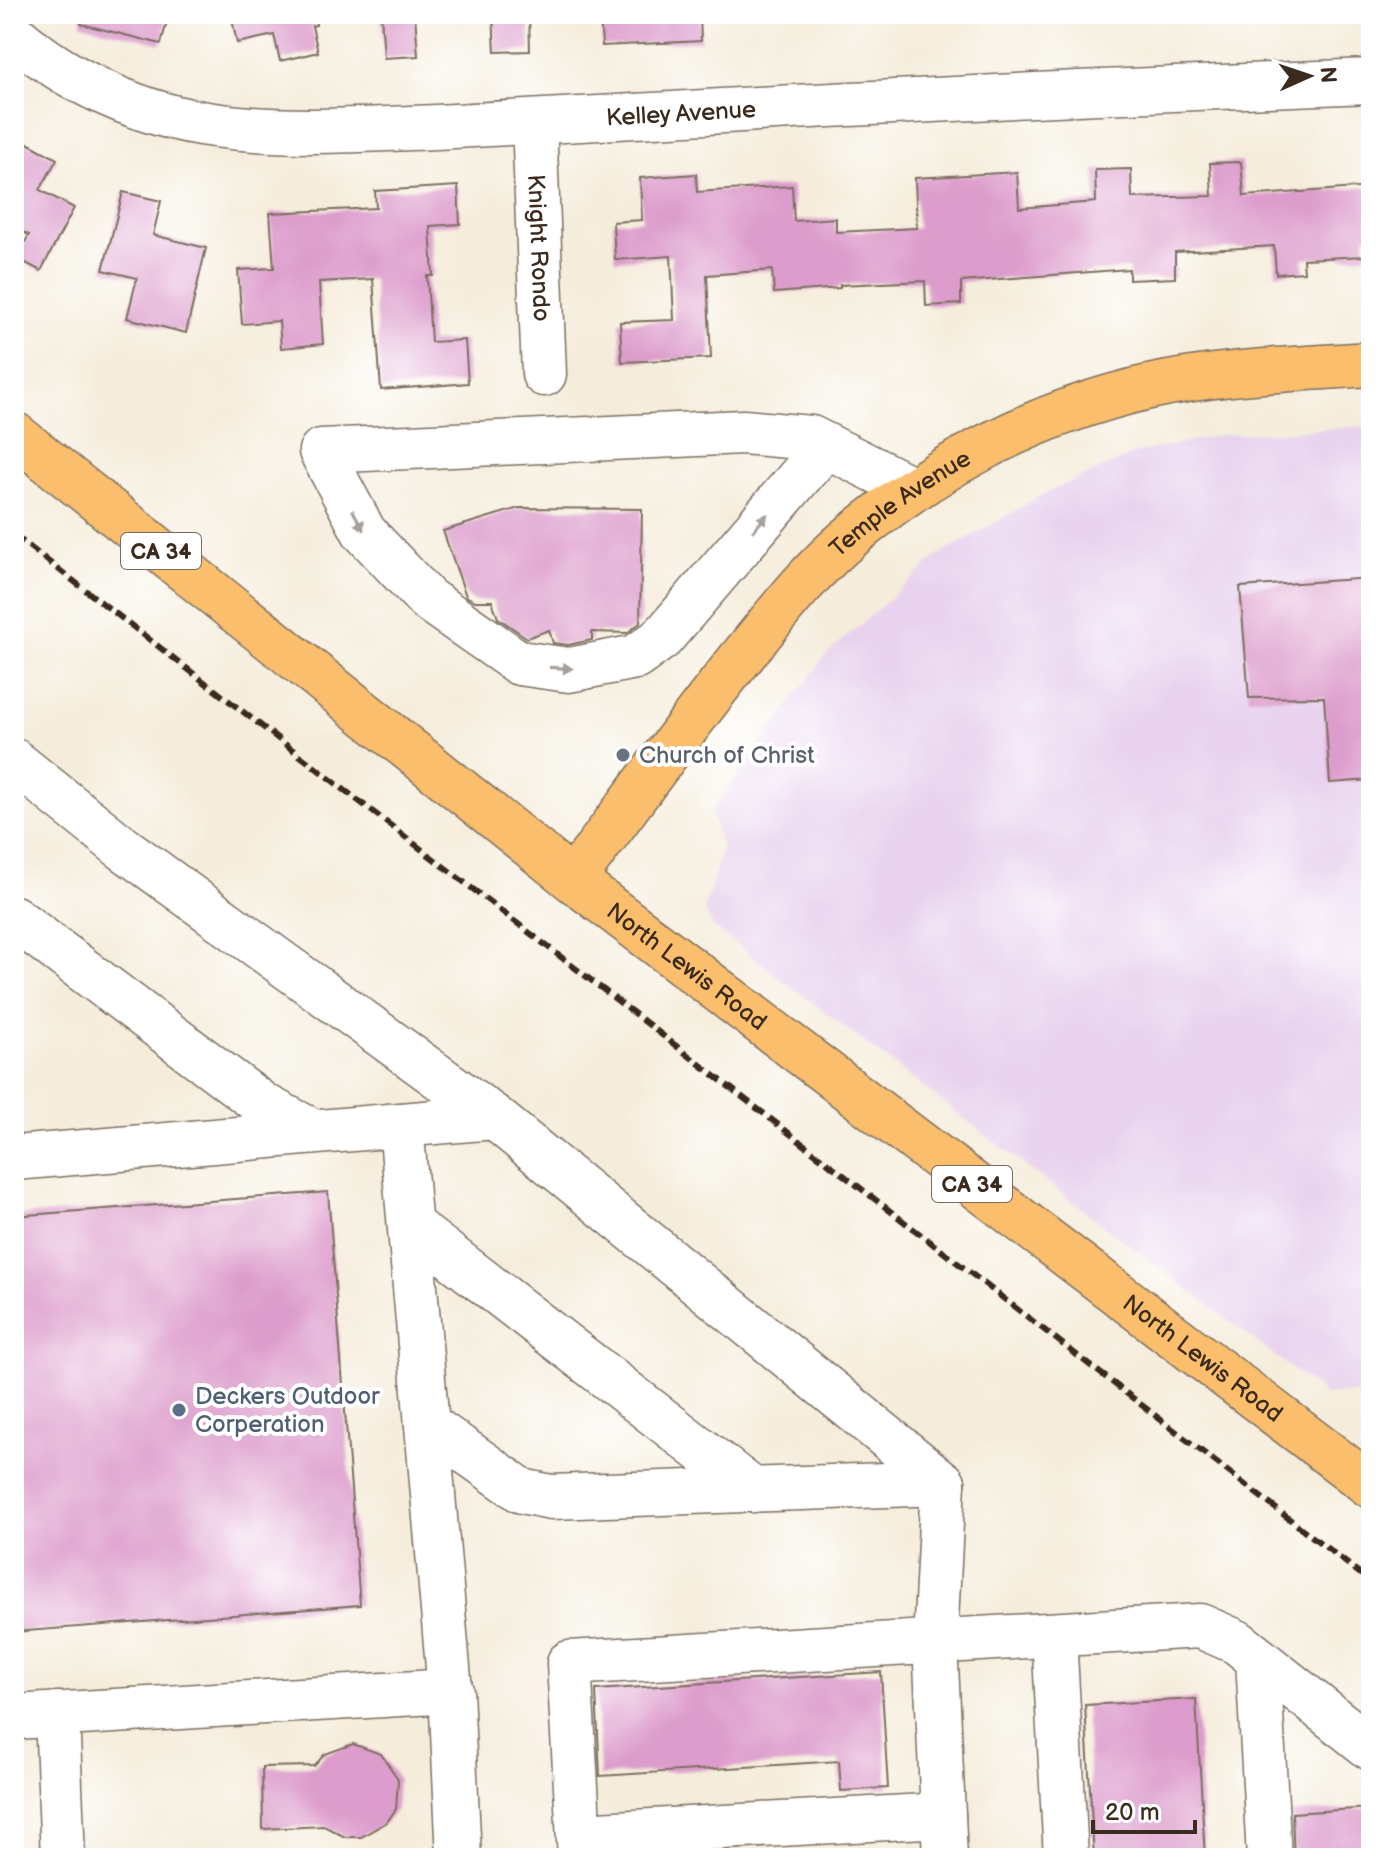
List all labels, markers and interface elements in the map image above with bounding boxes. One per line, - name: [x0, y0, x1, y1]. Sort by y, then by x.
- north arrow: [1269, 36, 1349, 116]
- text: N: [1314, 66, 1341, 84]
- street label: Kelley Avenue: [605, 95, 757, 132]
- street label: Knight Rondo: [521, 174, 556, 322]
- street label: Temple Avenue: [824, 444, 976, 563]
- one-way arrow: [350, 509, 364, 531]
- one-way arrow: [751, 513, 768, 533]
- road number: CA 34: [121, 533, 201, 569]
- one-way arrow: [549, 662, 574, 675]
- place label: Church of Christ: [639, 741, 815, 770]
- marker: Church of Christ: [614, 746, 632, 764]
- street label: North Lewis Road: [601, 897, 772, 1037]
- road number: CA 34: [932, 1166, 1012, 1202]
- street label: North Lewis Road: [1117, 1289, 1288, 1429]
- place label: Deckers Outdoor Corperation: [195, 1382, 380, 1439]
- marker: Deckers Outdoor Corperation: [170, 1401, 188, 1419]
- scale bar: [1093, 1784, 1195, 1834]
- text: 20 m: [1105, 1798, 1160, 1827]

